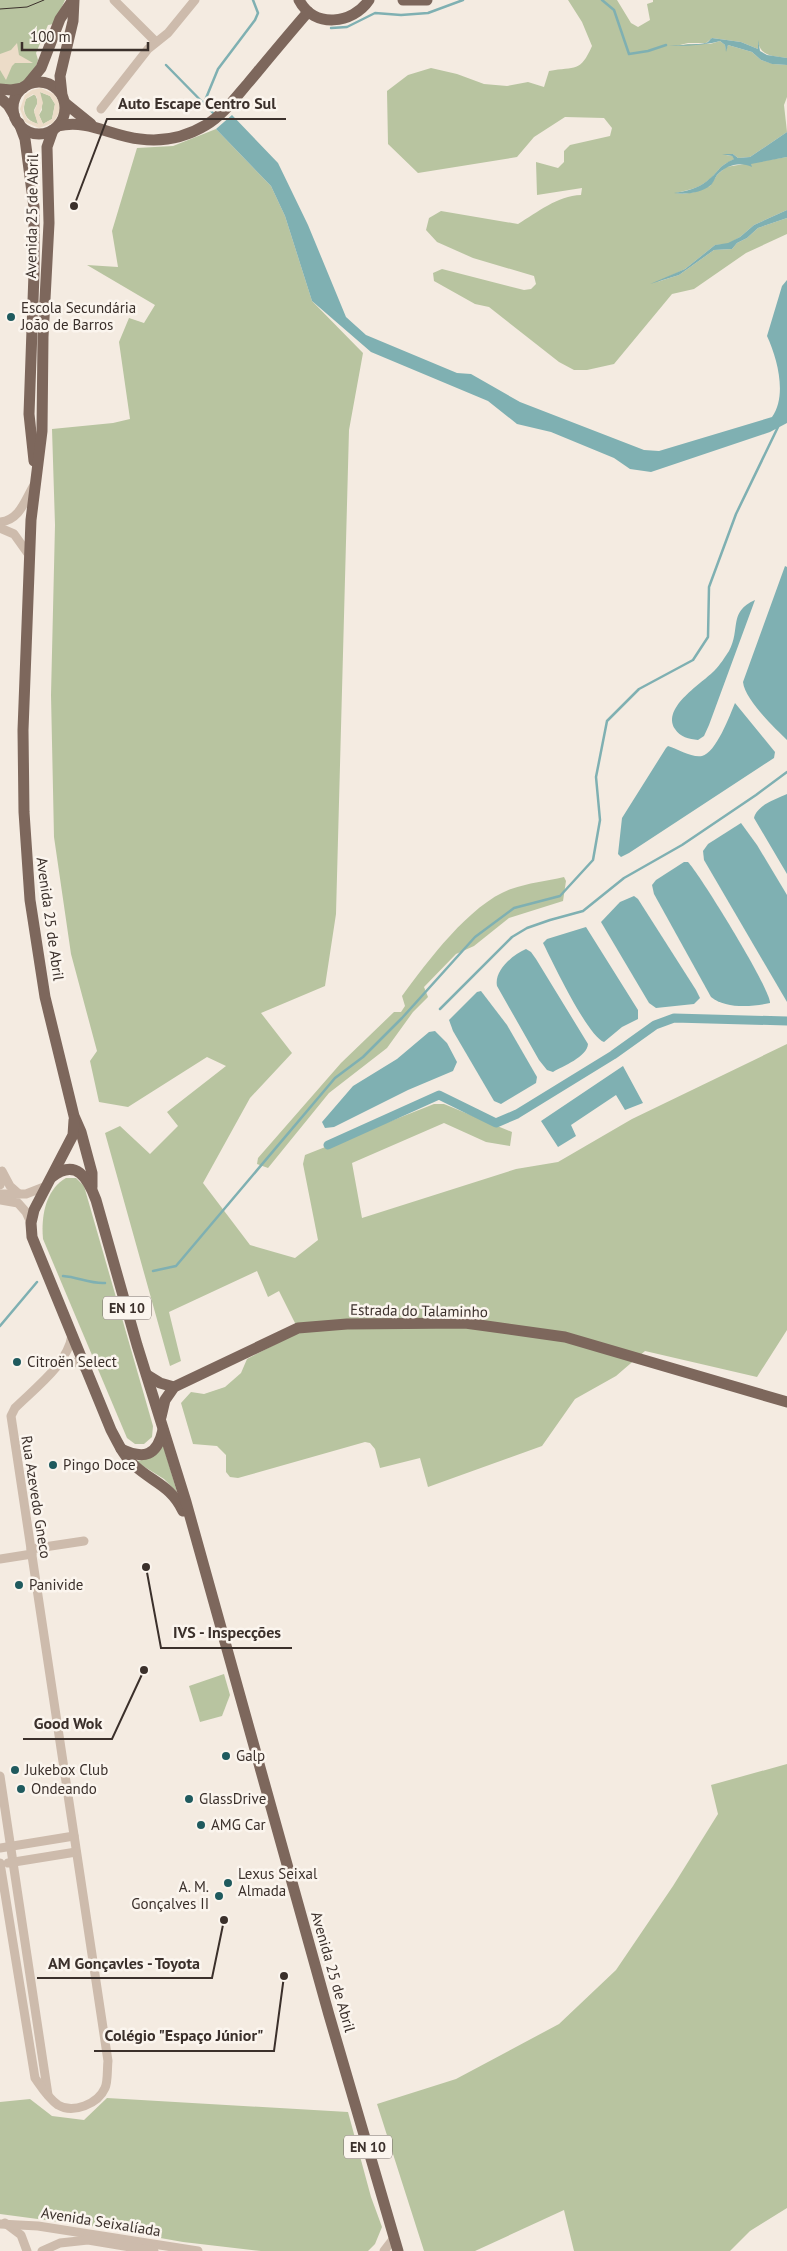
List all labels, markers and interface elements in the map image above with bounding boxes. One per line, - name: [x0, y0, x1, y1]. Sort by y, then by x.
- scale bar: [22, 20, 149, 52]
- text: 100 m: [30, 27, 71, 46]
- callout: Auto Escape Centro Sul: [107, 88, 286, 119]
- text: Auto Escape Centro Sul: [118, 93, 276, 113]
- street label: Avenida 25 de Abril: [21, 153, 42, 278]
- place label: Escola Secundária João de Barros: [20, 298, 136, 334]
- marker: Escola Secundária João de Barros: [5, 311, 17, 323]
- street label: Avenida 25 de Abril: [32, 856, 69, 983]
- road number: EN 10: [103, 1296, 151, 1320]
- street label: Estrada do Talaminho: [350, 1300, 488, 1321]
- place label: Citroën Select: [27, 1352, 117, 1371]
- marker: Citroën Select: [11, 1356, 23, 1368]
- street label: Rua Azevedo Gneco: [17, 1434, 56, 1560]
- place label: Pingo Doce: [63, 1455, 136, 1474]
- marker: Pingo Doce: [47, 1459, 59, 1471]
- place label: Panivide: [29, 1575, 83, 1594]
- marker: Panivide: [13, 1579, 25, 1591]
- callout: IVS - Inspecções: [161, 1617, 292, 1648]
- text: IVS - Inspecções: [173, 1622, 281, 1642]
- callout: Good Wok: [23, 1708, 112, 1739]
- text: Good Wok: [34, 1713, 102, 1733]
- place label: Galp: [236, 1746, 265, 1765]
- marker: Galp: [220, 1750, 232, 1762]
- place label: Jukebox Club: [24, 1760, 108, 1779]
- marker: Jukebox Club: [9, 1764, 21, 1776]
- place label: Ondeando: [31, 1779, 97, 1798]
- marker: Ondeando: [15, 1783, 27, 1795]
- place label: GlassDrive: [199, 1789, 266, 1808]
- marker: GlassDrive: [183, 1793, 195, 1805]
- place label: AMG Car: [211, 1815, 266, 1834]
- marker: AMG Car: [195, 1819, 207, 1831]
- place label: Lexus Seixal Almada: [238, 1864, 318, 1900]
- place label: A. M. Gonçalves II: [131, 1877, 209, 1913]
- marker: Lexus Seixal Almada: [222, 1877, 234, 1889]
- marker: A. M. Gonçalves II: [213, 1890, 225, 1902]
- street label: Avenida 25 de Abril: [307, 1909, 360, 2035]
- callout: AM Gonçavles - Toyota: [37, 1947, 212, 1978]
- text: AM Gonçavles - Toyota: [48, 1953, 200, 1973]
- callout: Colégio "Espaço Júnior": [94, 2020, 274, 2051]
- text: Colégio "Espaço Júnior": [105, 2025, 263, 2045]
- road number: EN 10: [344, 2136, 392, 2158]
- street label: Avenida Seixalíada: [40, 2203, 162, 2240]

